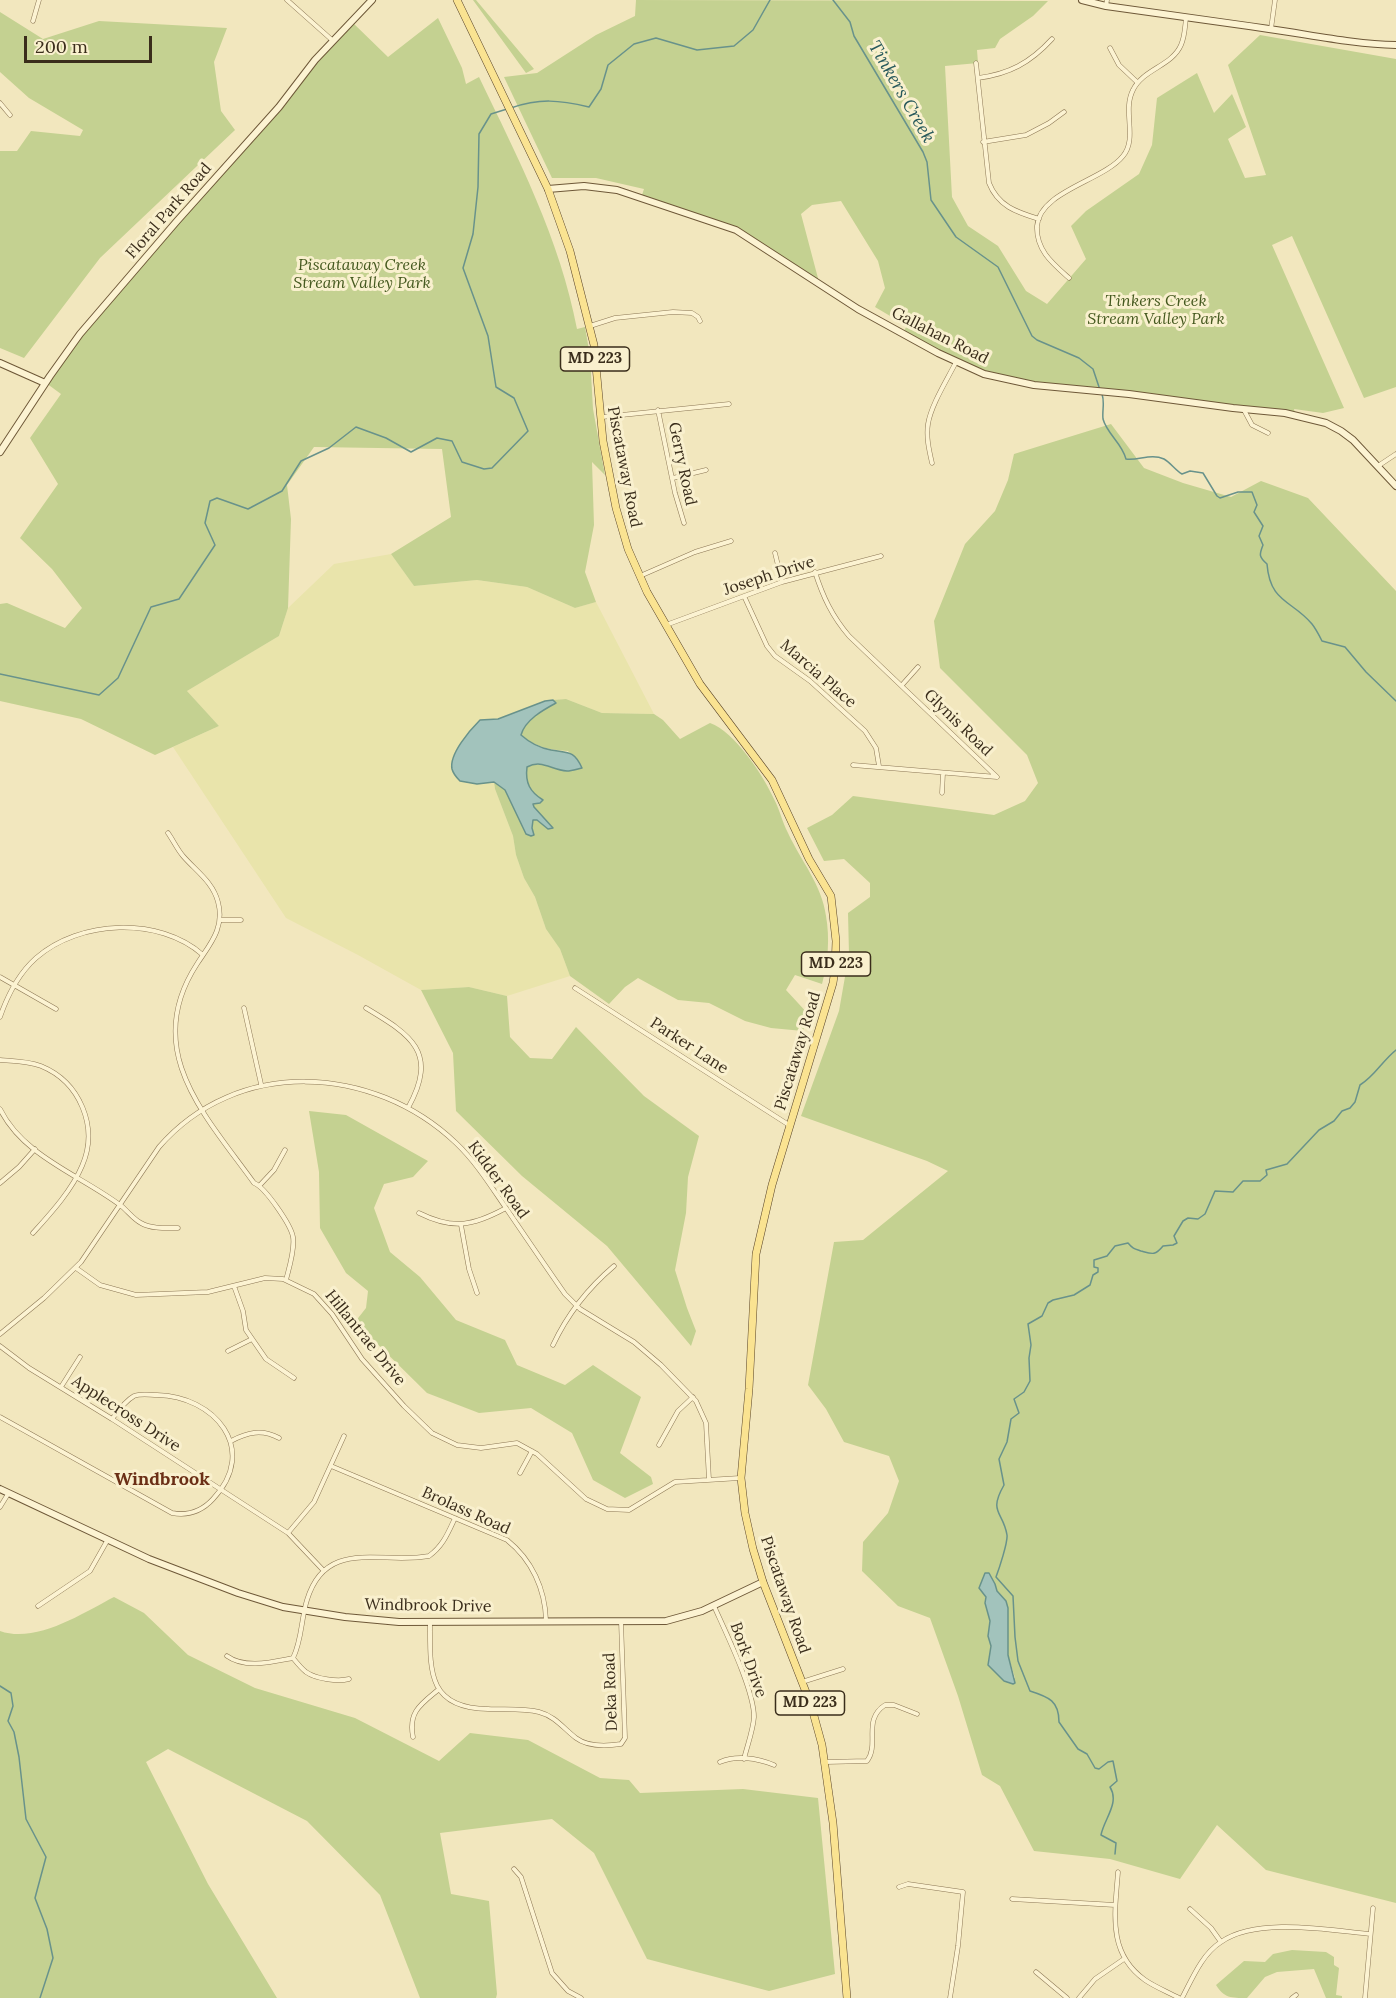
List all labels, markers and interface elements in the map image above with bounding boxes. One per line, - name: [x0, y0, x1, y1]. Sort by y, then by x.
- scale bar: [27, 24, 154, 62]
- text: 200 m: [35, 35, 88, 58]
- water label: Tinkers Creek: [863, 37, 939, 147]
- street label: Floral Park Road: [122, 159, 216, 263]
- park label: Piscataway Creek Stream Valley Park: [293, 255, 431, 293]
- park label: Tinkers Creek Stream Valley Park: [1087, 291, 1225, 329]
- street label: Gallahan Road: [888, 303, 992, 369]
- road number: MD 223: [560, 347, 630, 371]
- street label: Piscataway Road: [603, 405, 645, 529]
- street label: Gerry Road: [664, 421, 700, 507]
- street label: Joseph Drive: [721, 552, 817, 600]
- street label: Marcia Place: [776, 636, 860, 712]
- street label: Glynis Road: [920, 686, 996, 760]
- road number: MD 223: [802, 952, 870, 976]
- street label: Piscataway Road: [771, 989, 825, 1113]
- street label: Parker Lane: [646, 1014, 732, 1078]
- street label: Kidder Road: [463, 1137, 533, 1223]
- street label: Hillantrae Drive: [321, 1286, 409, 1390]
- street label: Applecross Drive: [68, 1372, 184, 1456]
- district label: Windbrook: [114, 1469, 210, 1491]
- street label: Brolass Road: [419, 1483, 513, 1539]
- street label: Piscataway Road: [756, 1534, 814, 1656]
- street label: Windbrook Drive: [364, 1595, 492, 1617]
- street label: Bork Drive: [725, 1620, 771, 1700]
- street label: Deka Road: [600, 1652, 622, 1732]
- road number: MD 223: [776, 1691, 844, 1715]

